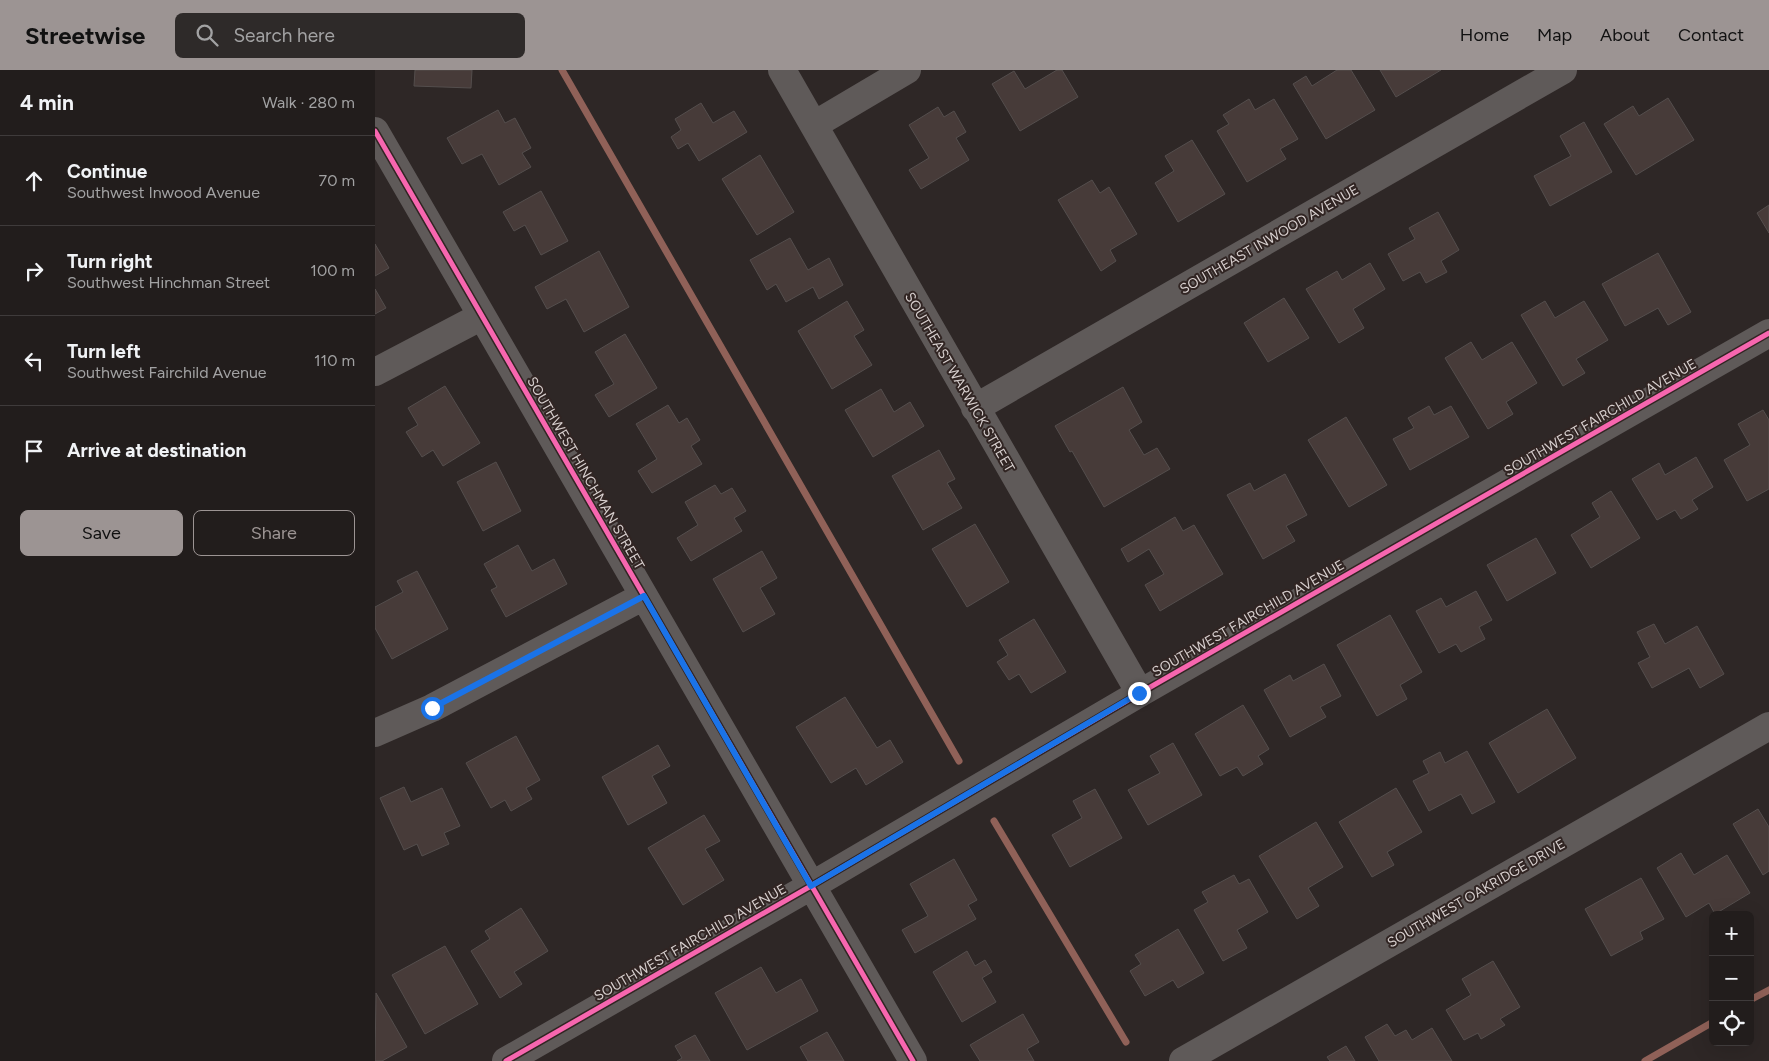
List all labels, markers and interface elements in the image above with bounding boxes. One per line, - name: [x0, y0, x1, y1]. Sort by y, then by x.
- search box: [175, 13, 525, 58]
- text: Streetwise: [25, 21, 145, 50]
- icon: search: [193, 21, 221, 49]
- text: Search here: [233, 24, 335, 47]
- text: Home: [1460, 24, 1509, 46]
- text: Map: [1537, 24, 1572, 46]
- text: About: [1600, 24, 1650, 46]
- text: Contact: [1678, 24, 1744, 46]
- text: 4 min: [20, 90, 74, 115]
- text: Walk · 280 m: [262, 93, 355, 112]
- text: Continue: [67, 160, 147, 183]
- icon: ahead: [20, 167, 48, 195]
- text: 70 m: [319, 171, 355, 190]
- street label: SOUTHEAST INWOOD AVENUE: [1177, 181, 1362, 298]
- text: Southwest Inwood Avenue: [67, 183, 260, 202]
- text: Turn right: [67, 250, 153, 273]
- icon: right: [20, 257, 48, 285]
- text: 100 m: [310, 261, 355, 280]
- text: Southwest Hinchman Street: [67, 273, 270, 292]
- street label: SOUTHEAST WARWICK STREET: [901, 289, 1018, 475]
- text: Turn left: [67, 340, 141, 363]
- icon: left: [20, 347, 48, 375]
- text: 110 m: [314, 351, 355, 370]
- street label: SOUTHWEST FAIRCHILD AVENUE: [1501, 355, 1699, 480]
- text: Southwest Fairchild Avenue: [67, 363, 267, 382]
- street label: SOUTHWEST HINCHMAN STREET: [523, 374, 648, 573]
- icon: arrive: [20, 437, 48, 465]
- text: Arrive at destination: [67, 439, 246, 462]
- button: Save: [20, 510, 183, 556]
- button: Share: [193, 510, 355, 556]
- street label: SOUTHWEST FAIRCHILD AVENUE: [1149, 556, 1347, 681]
- route end: [1128, 682, 1151, 705]
- route start: [421, 697, 444, 720]
- street label: SOUTHWEST OAKRIDGE DRIVE: [1384, 835, 1568, 951]
- street label: SOUTHWEST FAIRCHILD AVENUE: [591, 880, 789, 1005]
- map controls: [1709, 911, 1754, 1046]
- button: +: [1709, 911, 1754, 956]
- button: −: [1709, 956, 1754, 1001]
- button: locate: [1709, 1001, 1754, 1046]

